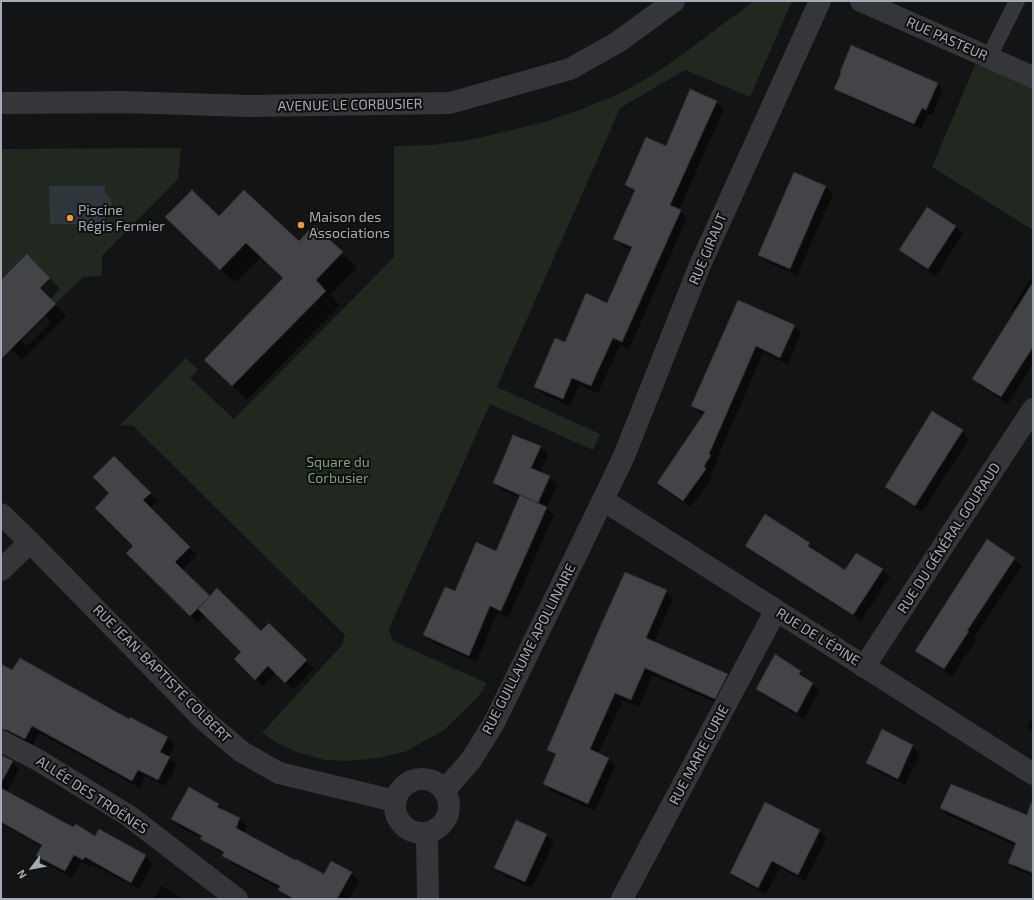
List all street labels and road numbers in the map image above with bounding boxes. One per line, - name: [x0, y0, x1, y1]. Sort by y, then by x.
- street label: RUE PASTEUR: [904, 14, 990, 64]
- street label: AVENUE LE CORBUSIER: [277, 95, 423, 115]
- street label: RUE GIRAUT: [685, 211, 731, 287]
- street label: RUE DU GÉNÉRAL GOURAUD: [894, 460, 1004, 616]
- street label: RUE GUILLAUME APOLLINAIRE: [479, 561, 579, 737]
- street label: RUE JEAN-BAPTISTE COLBERT: [89, 601, 235, 747]
- street label: RUE DE L'ÉPINE: [773, 605, 863, 669]
- street label: RUE MARIE CURIE: [666, 702, 732, 808]
- street label: ALLÉE DES TROËNES: [33, 753, 151, 837]

